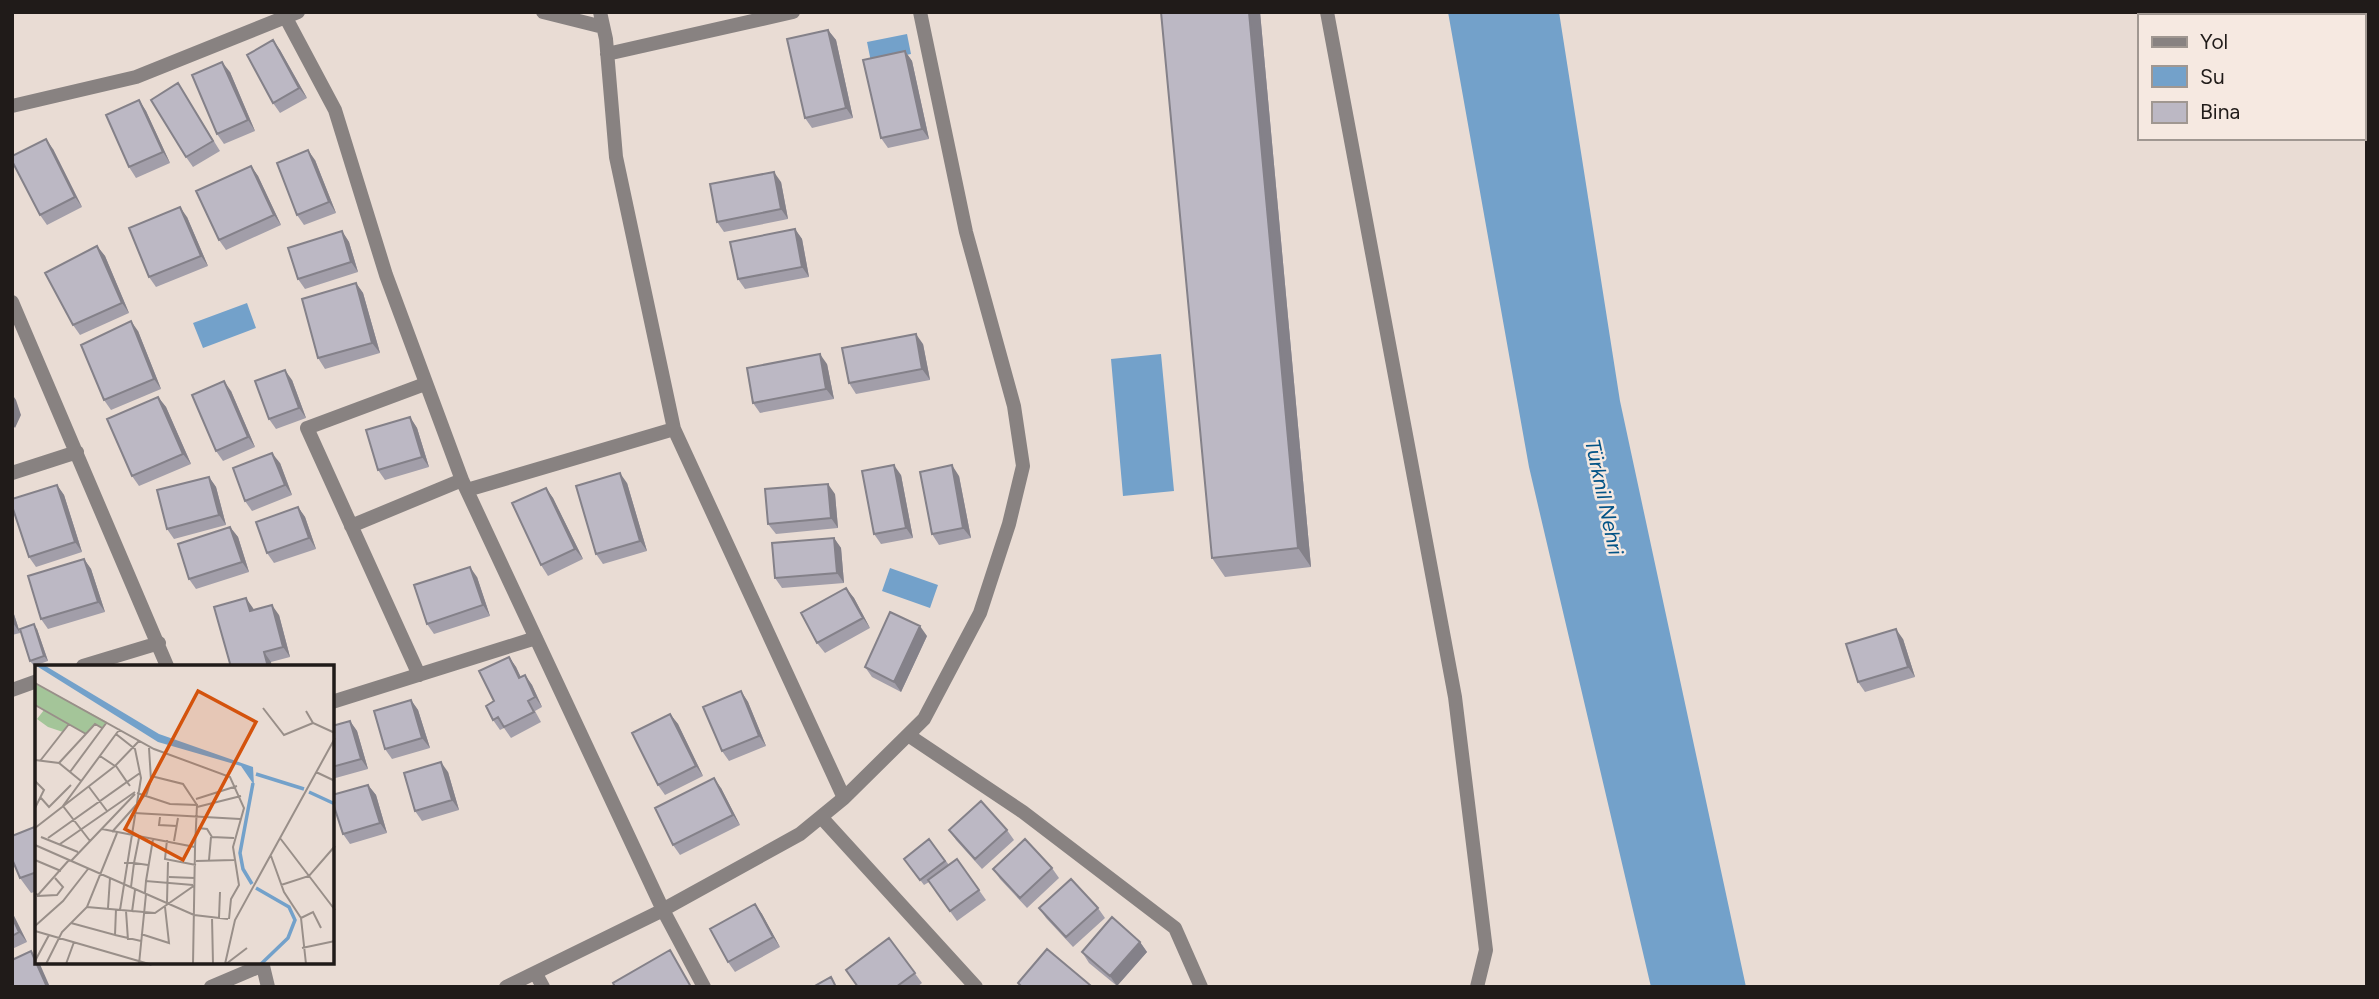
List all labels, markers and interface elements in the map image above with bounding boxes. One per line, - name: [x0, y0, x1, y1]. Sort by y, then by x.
- legend: [2138, 14, 2365, 140]
- text: Yol: [2200, 29, 2228, 54]
- text: Su: [2200, 64, 2225, 89]
- text: Bina: [2200, 99, 2240, 124]
- water label: Türknil Nehri: [1580, 437, 1629, 557]
- inset map: [35, 665, 334, 964]

